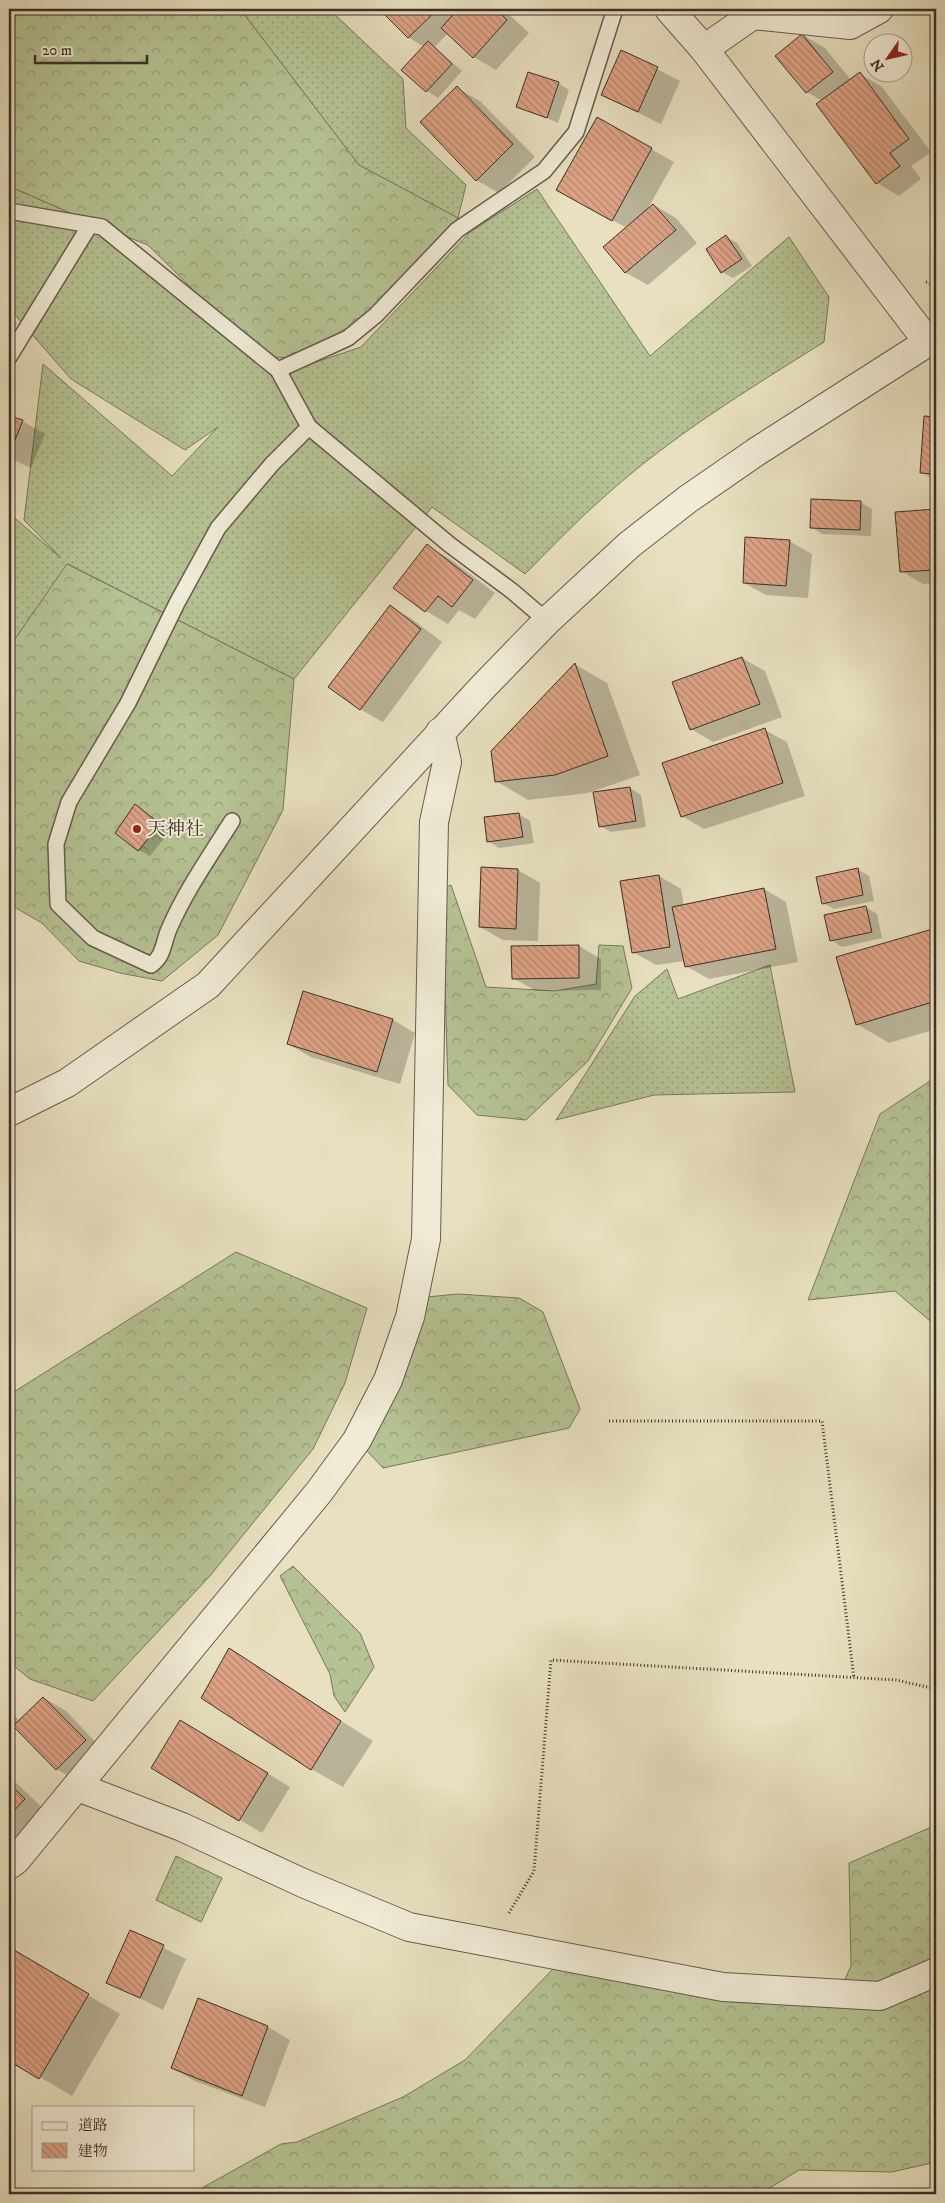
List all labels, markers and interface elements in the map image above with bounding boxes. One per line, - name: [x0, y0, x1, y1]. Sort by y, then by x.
- scale bar: [35, 32, 148, 64]
- north arrow: [862, 32, 912, 82]
- text: 20 m: [42, 41, 72, 60]
- text: N: [867, 54, 889, 75]
- place label: 天神社: [147, 818, 204, 841]
- marker: 天神社: [131, 823, 143, 835]
- legend: [32, 2106, 195, 2170]
- text: 道路: [78, 2116, 108, 2135]
- text: 建物: [78, 2142, 108, 2161]

